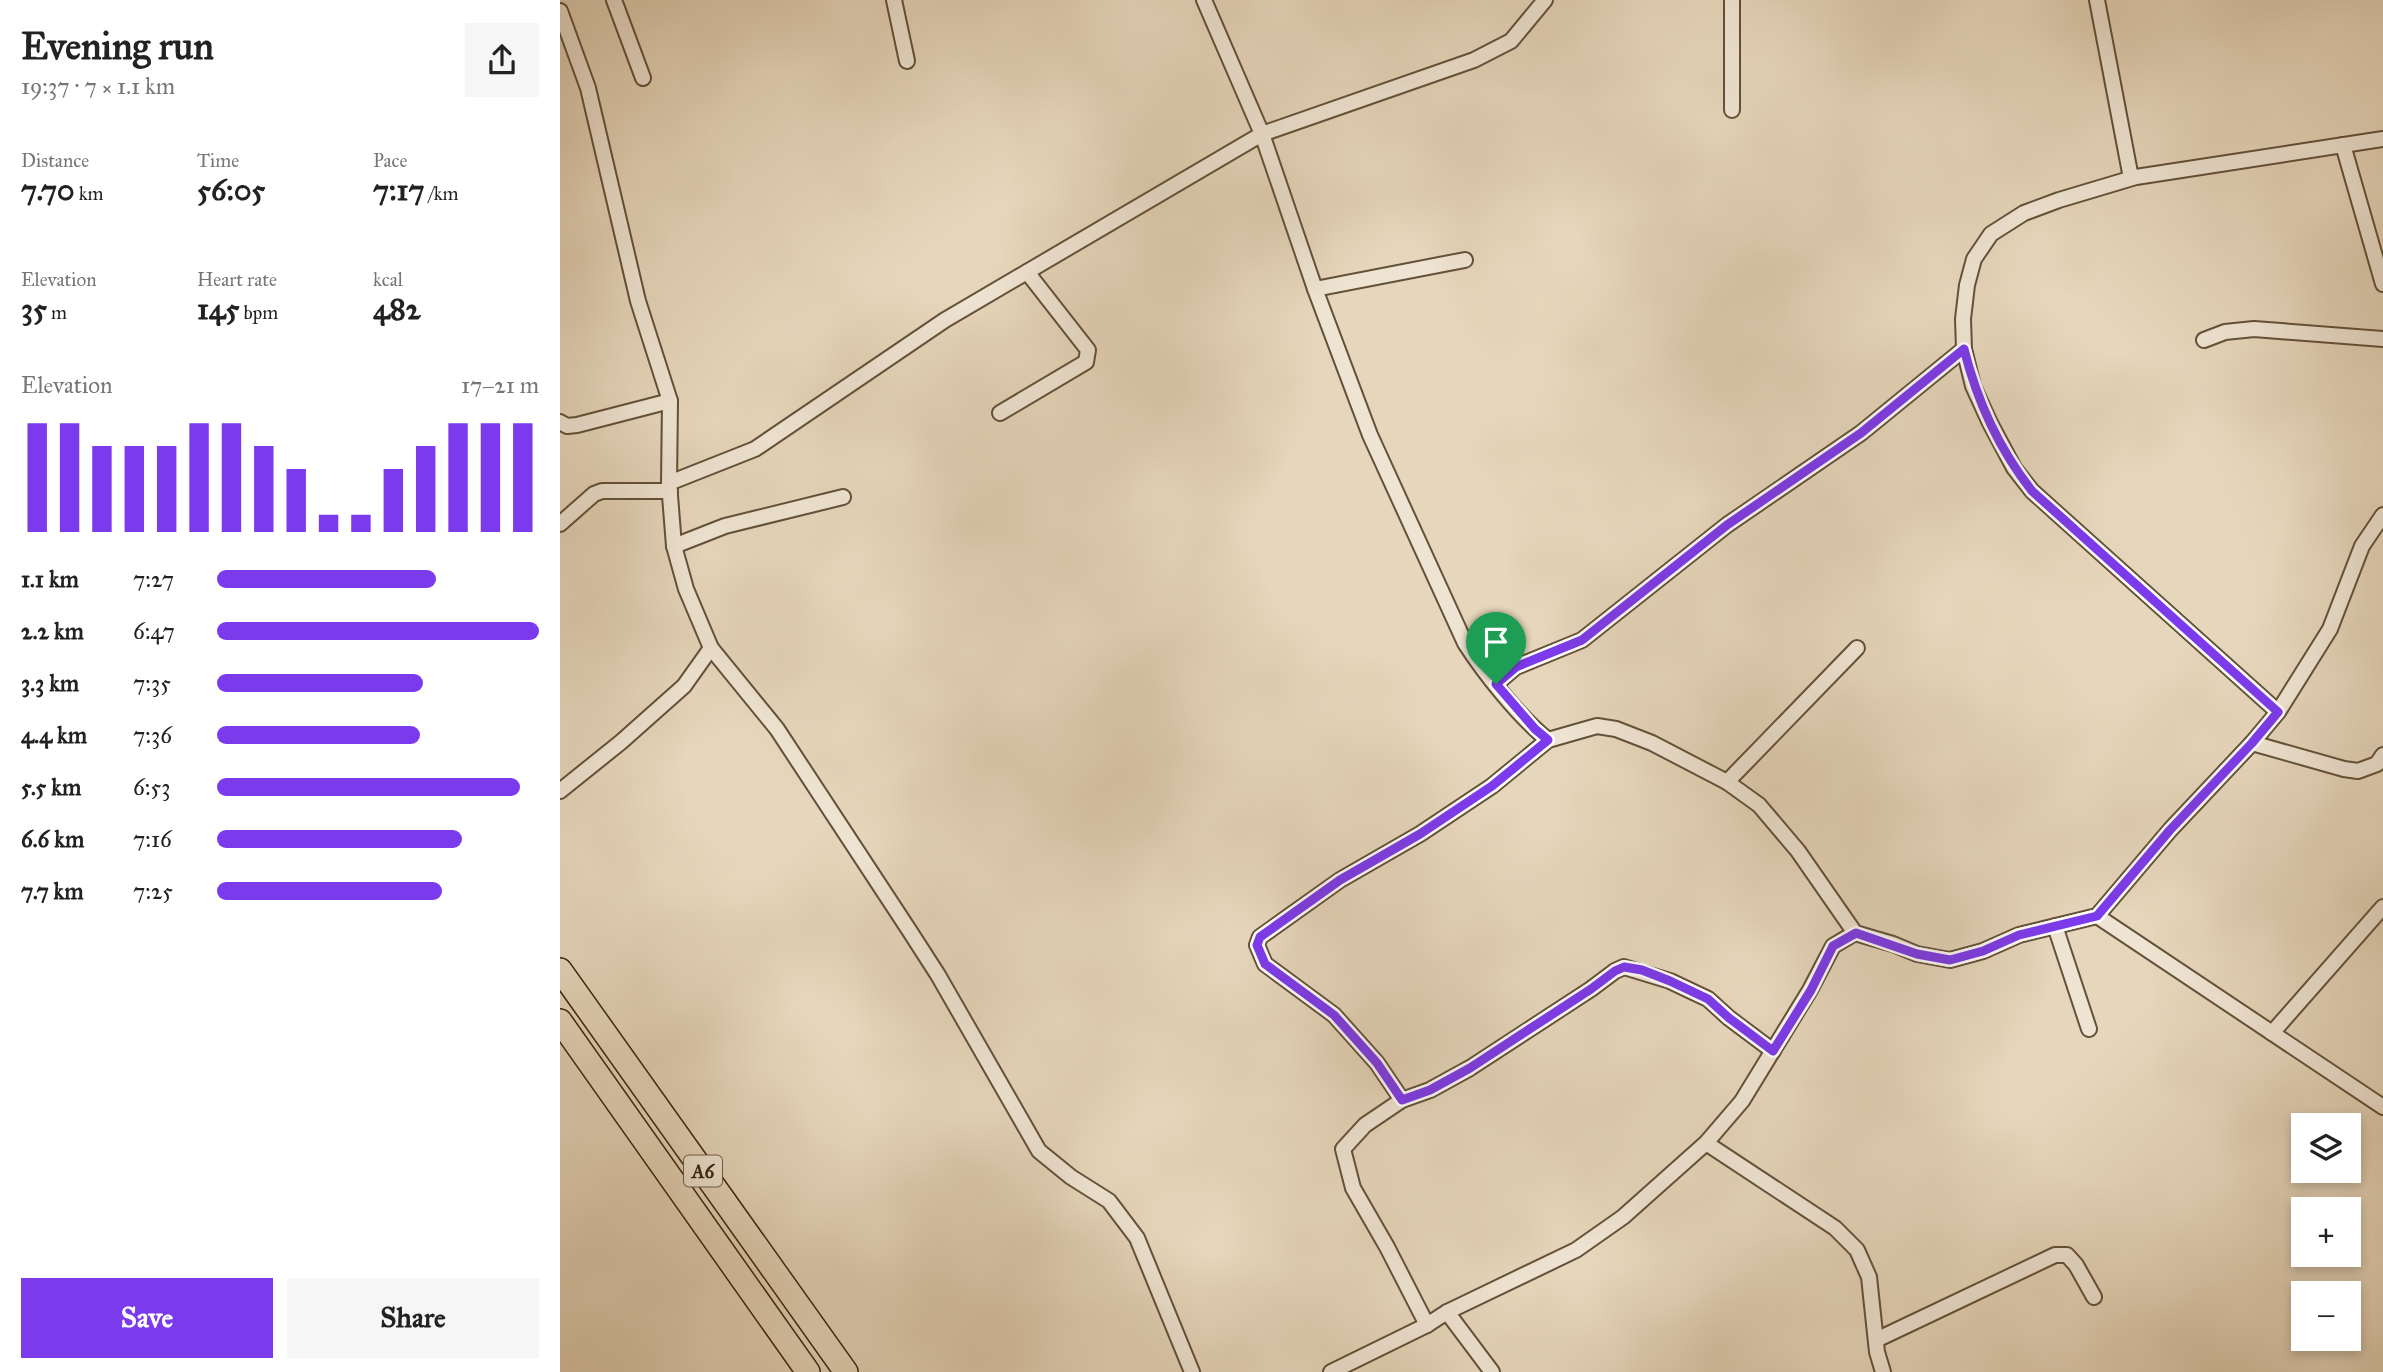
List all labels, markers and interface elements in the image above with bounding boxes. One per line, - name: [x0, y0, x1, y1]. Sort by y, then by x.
- text: Evening run: [21, 23, 214, 69]
- button: share: [465, 23, 539, 97]
- text: 19:37 · 7 × 1.1 km: [21, 72, 175, 100]
- text: Distance: [21, 149, 89, 172]
- text: Time: [197, 149, 239, 172]
- text: Pace: [373, 149, 407, 172]
- text: 7.70: [21, 172, 75, 208]
- text: 56:05: [197, 172, 265, 208]
- text: 7:17: [373, 172, 424, 208]
- text: km: [75, 182, 103, 205]
- text: /km: [424, 182, 458, 205]
- text: Elevation: [21, 268, 96, 291]
- text: Heart rate: [197, 268, 277, 291]
- text: kcal: [373, 268, 403, 291]
- text: 35: [21, 291, 47, 327]
- text: 145: [197, 291, 240, 327]
- text: 482: [373, 291, 420, 327]
- text: m: [47, 301, 67, 324]
- text: bpm: [240, 301, 278, 324]
- text: Elevation: [21, 371, 112, 399]
- text: 17–21 m: [461, 371, 539, 399]
- text: 1.1 km: [21, 565, 79, 593]
- text: 7:27: [133, 565, 174, 593]
- pin: [1466, 612, 1526, 684]
- text: 2.2 km: [21, 617, 84, 645]
- text: 6:47: [133, 617, 175, 645]
- icon: arrive: [1477, 623, 1515, 661]
- text: 3.3 km: [21, 669, 79, 697]
- text: 7:35: [133, 669, 171, 697]
- text: 4.4 km: [21, 721, 87, 749]
- text: 7:36: [133, 721, 172, 749]
- text: 5.5 km: [21, 773, 81, 801]
- text: 6:53: [133, 773, 170, 801]
- text: 6.6 km: [21, 825, 84, 853]
- text: 7:16: [133, 825, 172, 853]
- text: 7.7 km: [21, 877, 84, 905]
- text: 7:25: [133, 877, 173, 905]
- map controls: [2291, 1113, 2361, 1351]
- button: layers: [2291, 1113, 2361, 1183]
- road number: A6: [684, 1156, 722, 1186]
- button: +: [2291, 1197, 2361, 1267]
- button: Save: [21, 1278, 273, 1358]
- button: Share: [287, 1278, 539, 1358]
- button: −: [2291, 1281, 2361, 1351]

